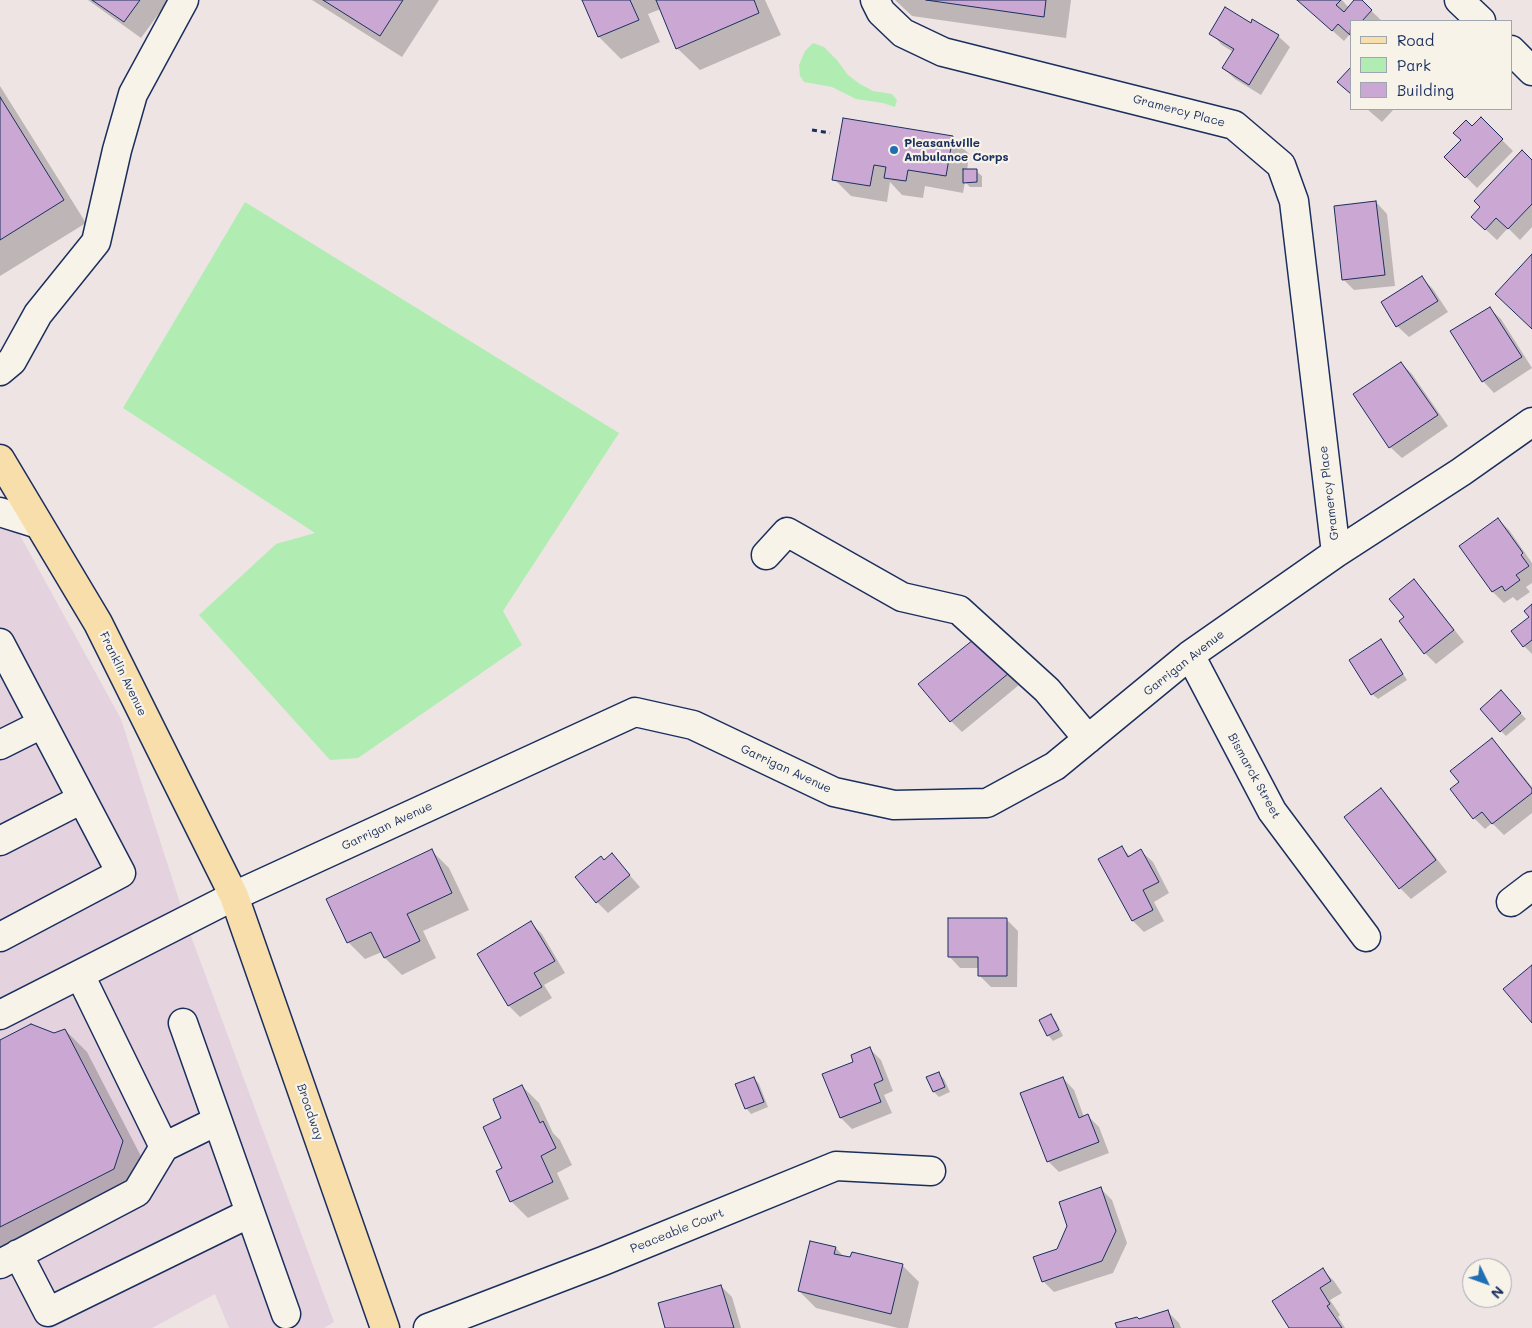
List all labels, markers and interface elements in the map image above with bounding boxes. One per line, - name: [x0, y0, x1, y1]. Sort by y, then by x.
- legend: [1350, 20, 1512, 110]
- text: Road: [1397, 30, 1434, 50]
- text: Park: [1397, 55, 1431, 75]
- text: Building: [1397, 80, 1454, 100]
- street label: Gramercy Place: [1131, 92, 1227, 130]
- place label: Pleasantville Ambulance Corps: [904, 136, 1009, 164]
- marker: Pleasantville Ambulance Corps: [888, 144, 900, 156]
- street label: Gramercy Place: [1316, 445, 1342, 541]
- street label: Garrigan Avenue: [1141, 627, 1227, 699]
- street label: Franklin Avenue: [96, 630, 150, 718]
- street label: Bismarck Street: [1225, 731, 1283, 821]
- street label: Garrigan Avenue: [738, 742, 834, 796]
- street label: Garrigan Avenue: [339, 799, 435, 853]
- street label: Broadway: [294, 1082, 326, 1142]
- street label: Peaceable Court: [628, 1206, 726, 1256]
- north arrow: [1462, 1258, 1512, 1308]
- text: N: [1487, 1282, 1508, 1303]

